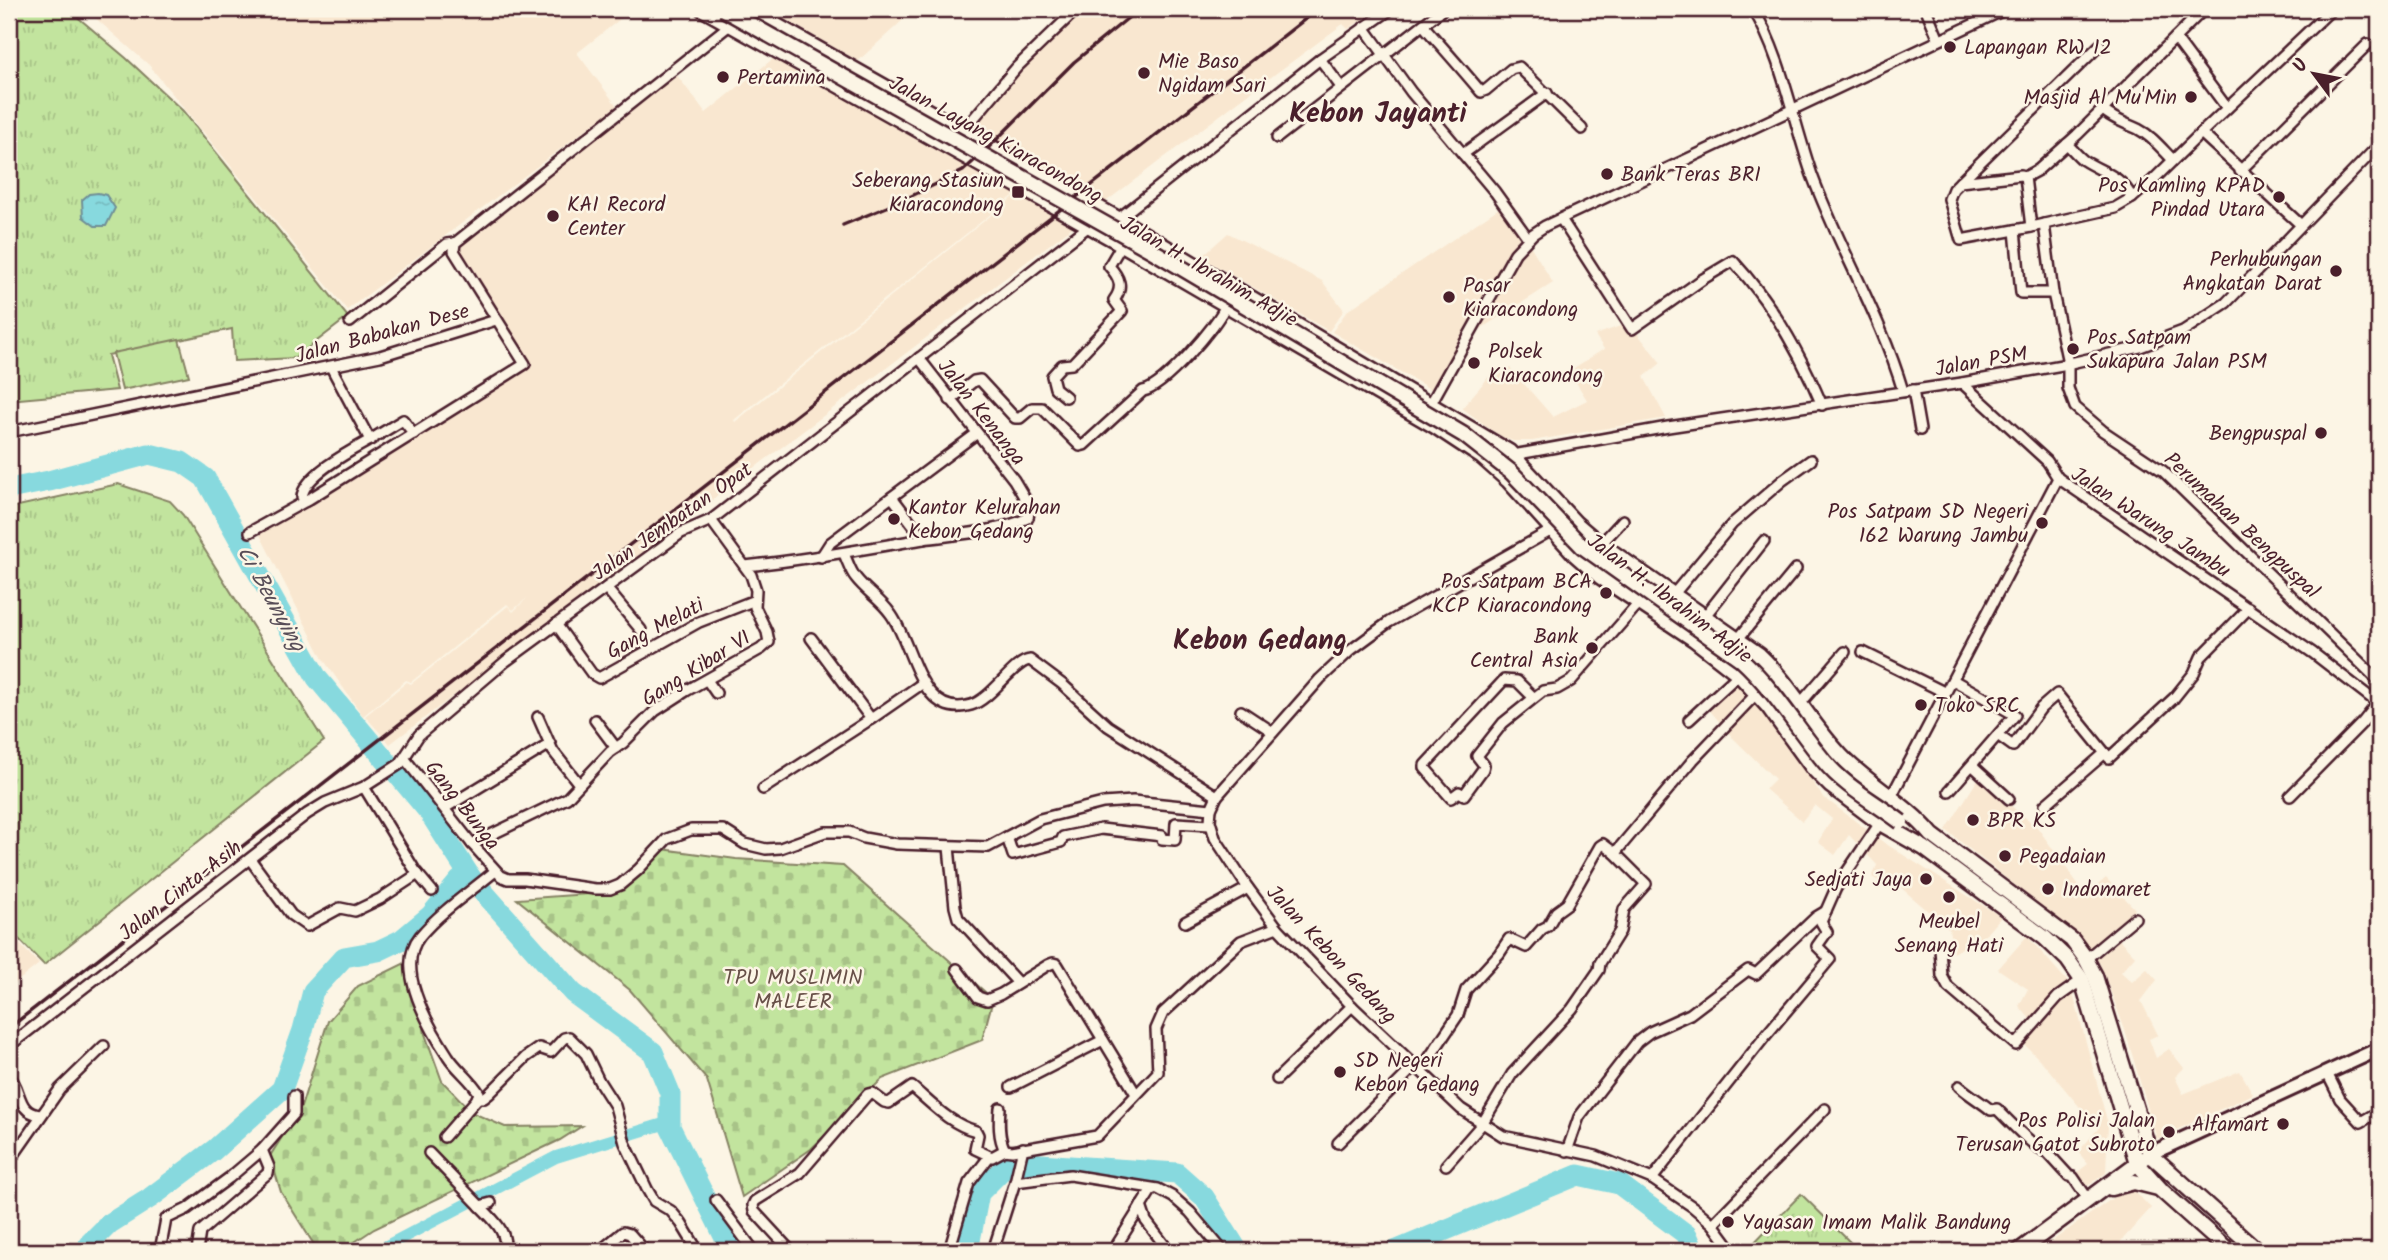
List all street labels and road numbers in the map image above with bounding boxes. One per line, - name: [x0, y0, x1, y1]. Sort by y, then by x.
- street label: Jalan Layang Kiaracondong: [882, 68, 1108, 213]
- street label: Jalan H. Ibrahim Adjie: [1113, 208, 1304, 337]
- street label: Jalan Babakan Dese: [292, 295, 474, 374]
- street label: Jalan PSM: [1932, 338, 2031, 387]
- street label: Jalan Kenanga: [928, 352, 1033, 474]
- street label: Perumahan Bengpuspal: [2155, 445, 2327, 607]
- street label: Jalan Jembatan Opat: [586, 454, 761, 590]
- street label: Jalan Warung Jambu: [2064, 459, 2237, 587]
- street label: Jalan H. Ibrahim Adjie: [1579, 526, 1760, 673]
- street label: Gang Melati: [601, 589, 711, 669]
- street label: Gang Kibar VI: [636, 623, 758, 716]
- street label: Gang Bunga: [416, 754, 508, 858]
- street label: Jalan Cinta-Asih: [112, 832, 250, 950]
- street label: Jalan Kebon Gedang: [1257, 878, 1404, 1032]

